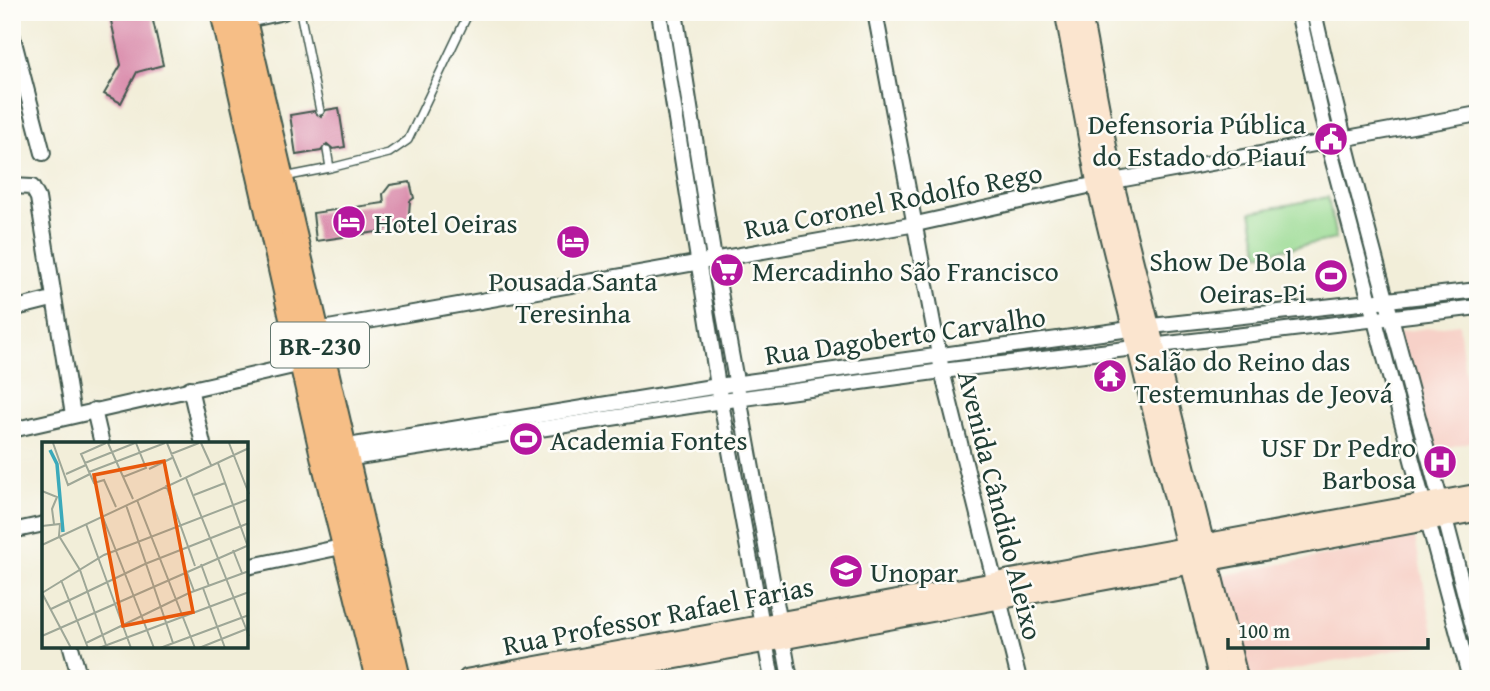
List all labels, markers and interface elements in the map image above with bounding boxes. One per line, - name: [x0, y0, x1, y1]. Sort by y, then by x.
- place label: Defensoria Pública do Estado do Piauí: [1088, 103, 1307, 176]
- public building icon: Defensoria Pública do Estado do Piauí: [1312, 120, 1350, 158]
- street label: Rua Coronel Rodolfo Rego: [740, 151, 1046, 249]
- place label: Hotel Oeiras: [374, 202, 518, 243]
- hotel icon: Hotel Oeiras: [330, 203, 368, 241]
- hotel icon: Pousada Santa Teresinha: [554, 223, 592, 261]
- place label: Show De Bola Oeiras-Pi: [1149, 240, 1307, 313]
- place label: Mercadinho São Francisco: [752, 250, 1059, 291]
- supermarket icon: Mercadinho São Francisco: [708, 251, 746, 289]
- sports icon: Show De Bola Oeiras-Pi: [1312, 257, 1350, 295]
- place label: Pousada Santa Teresinha: [489, 260, 658, 333]
- street label: Rua Dagoberto Carvalho: [762, 295, 1048, 375]
- road number: BR-230: [271, 322, 369, 368]
- place label: Salão do Reino das Testemunhas de Jeová: [1134, 340, 1394, 413]
- temple icon: Salão do Reino das Testemunhas de Jeová: [1091, 357, 1129, 395]
- street label: Avenida Cândido Aleixo: [948, 366, 1054, 644]
- place label: Academia Fontes: [550, 419, 748, 460]
- sports icon: Academia Fontes: [507, 420, 545, 458]
- place label: USF Dr Pedro Barbosa: [1261, 426, 1417, 499]
- inset map: [42, 442, 248, 649]
- hospital icon: USF Dr Pedro Barbosa: [1421, 443, 1459, 481]
- place label: Unopar: [870, 551, 959, 592]
- school or university icon: Unopar: [827, 552, 865, 590]
- street label: Rua Professor Rafael Farias: [499, 565, 817, 665]
- scale bar: [1228, 607, 1427, 651]
- text: 100 m: [1238, 615, 1290, 646]

